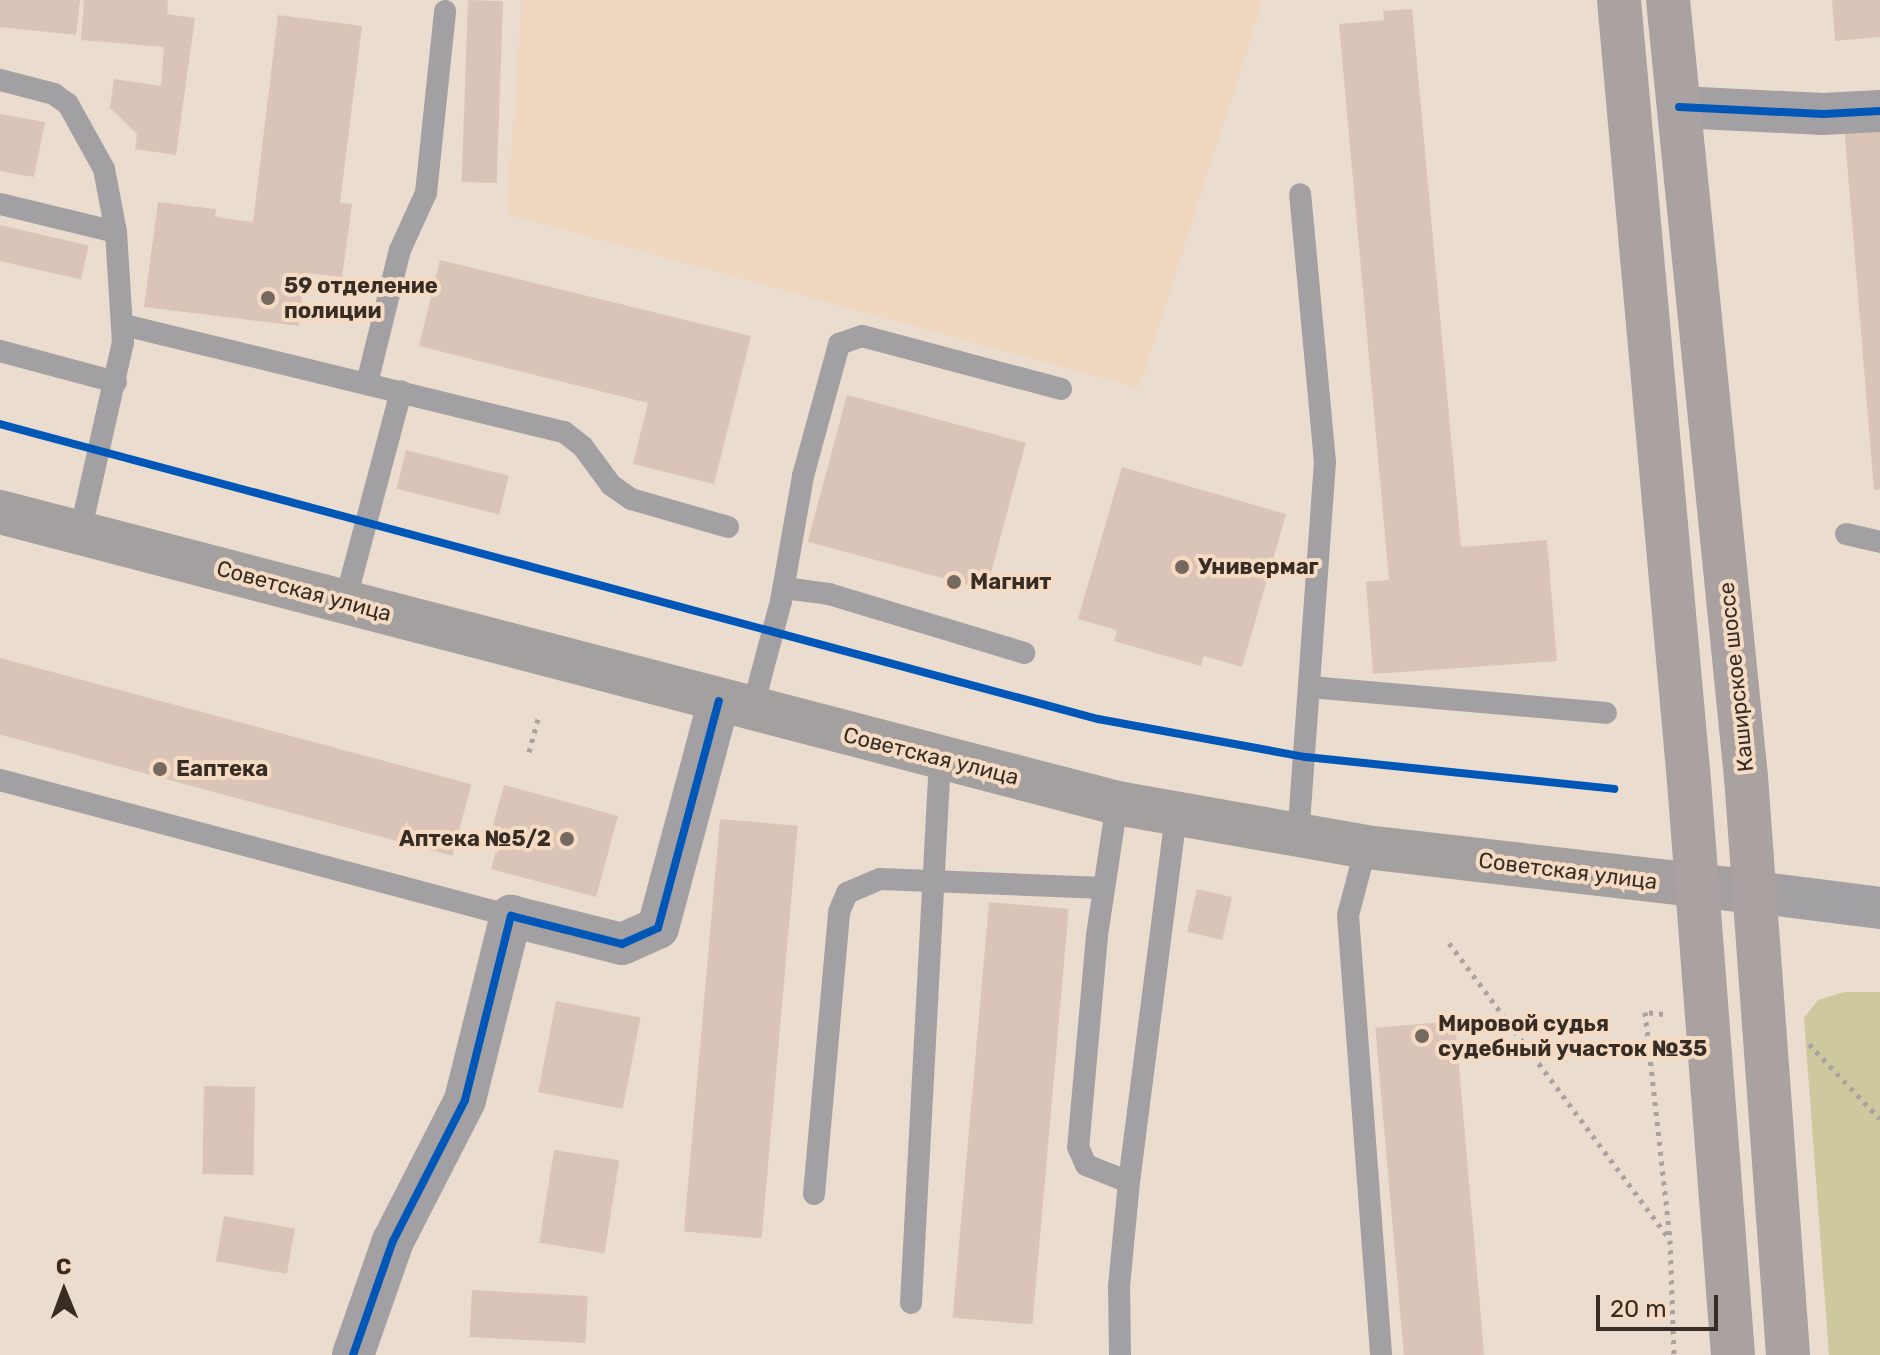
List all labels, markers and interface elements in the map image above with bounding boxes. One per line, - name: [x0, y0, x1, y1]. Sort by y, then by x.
- place label: 59 отделение полиции: [284, 272, 438, 324]
- marker: 59 отделение полиции: [259, 289, 277, 307]
- place label: Универмаг: [1198, 554, 1319, 580]
- street label: Советская улица: [214, 555, 394, 627]
- marker: Универмаг: [1173, 558, 1191, 576]
- place label: Магнит: [970, 569, 1051, 595]
- marker: Магнит: [945, 573, 963, 591]
- street label: Каширское шоссе: [1713, 581, 1759, 773]
- street label: Советская улица: [841, 721, 1021, 791]
- place label: Еаптека: [176, 756, 268, 782]
- marker: Еаптека: [151, 760, 169, 778]
- place label: Аптека №5/2: [399, 826, 551, 852]
- marker: Аптека №5/2: [558, 830, 576, 848]
- street label: Советская улица: [1477, 847, 1659, 895]
- place label: Мировой судья судебный участок №35: [1438, 1010, 1707, 1062]
- marker: Мировой судья судебный участок №35: [1413, 1027, 1431, 1045]
- north arrow: [24, 1251, 104, 1331]
- text: С: [56, 1253, 72, 1280]
- scale bar: [1600, 1279, 1722, 1329]
- text: 20 m: [1610, 1295, 1667, 1323]

